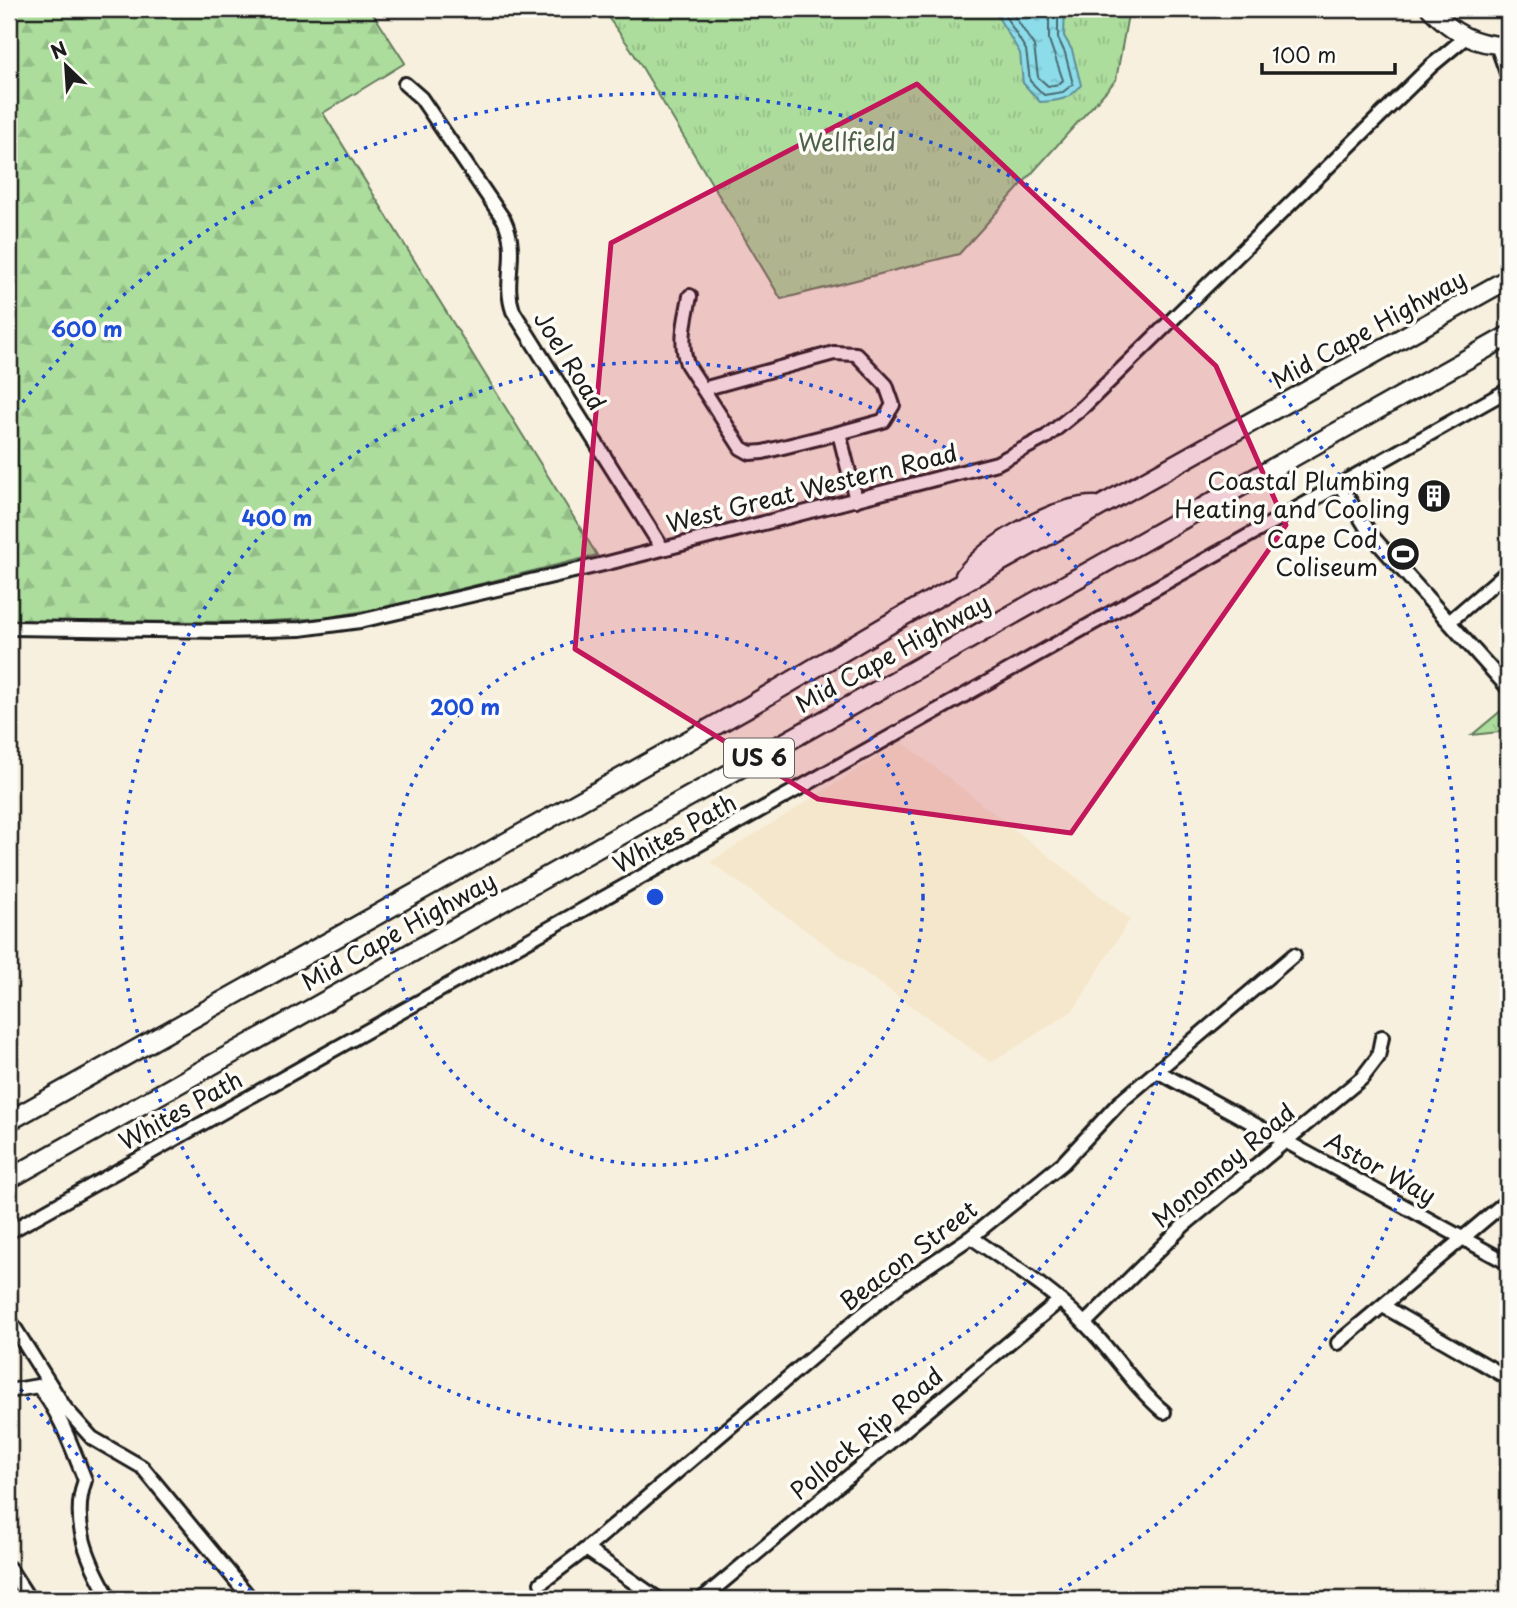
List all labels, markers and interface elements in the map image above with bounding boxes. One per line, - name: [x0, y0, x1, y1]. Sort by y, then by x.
- north arrow: [32, 32, 102, 102]
- scale bar: [1262, 32, 1394, 76]
- text: N: [46, 34, 71, 66]
- text: 100 m: [1272, 38, 1336, 70]
- park label: Wellfield: [798, 123, 896, 159]
- street label: Mid Cape Highway: [1264, 260, 1472, 397]
- street label: Joel Road: [526, 303, 616, 417]
- text: 600 m: [51, 312, 123, 344]
- street label: West Great Western Road: [662, 433, 961, 541]
- place label: Coastal Plumbing Heating and Cooling: [1174, 462, 1410, 526]
- building icon: Coastal Plumbing Heating and Cooling: [1415, 477, 1453, 515]
- text: 400 m: [242, 501, 312, 533]
- place label: Cape Cod Coliseum: [1266, 520, 1378, 584]
- sports icon: Cape Cod Coliseum: [1384, 535, 1422, 573]
- street label: Mid Cape Highway: [788, 584, 996, 721]
- text: 200 m: [430, 690, 500, 722]
- road number: US 6: [724, 738, 794, 778]
- street label: Whites Path: [606, 784, 742, 881]
- street label: Mid Cape Highway: [294, 862, 502, 999]
- centre of rings: [643, 885, 667, 909]
- street label: Whites Path: [112, 1061, 248, 1158]
- street label: Monomoy Road: [1143, 1094, 1302, 1235]
- street label: Astor Way: [1319, 1122, 1443, 1213]
- street label: Beacon Street: [831, 1191, 984, 1318]
- street label: Pollock Rip Road: [781, 1358, 950, 1507]

